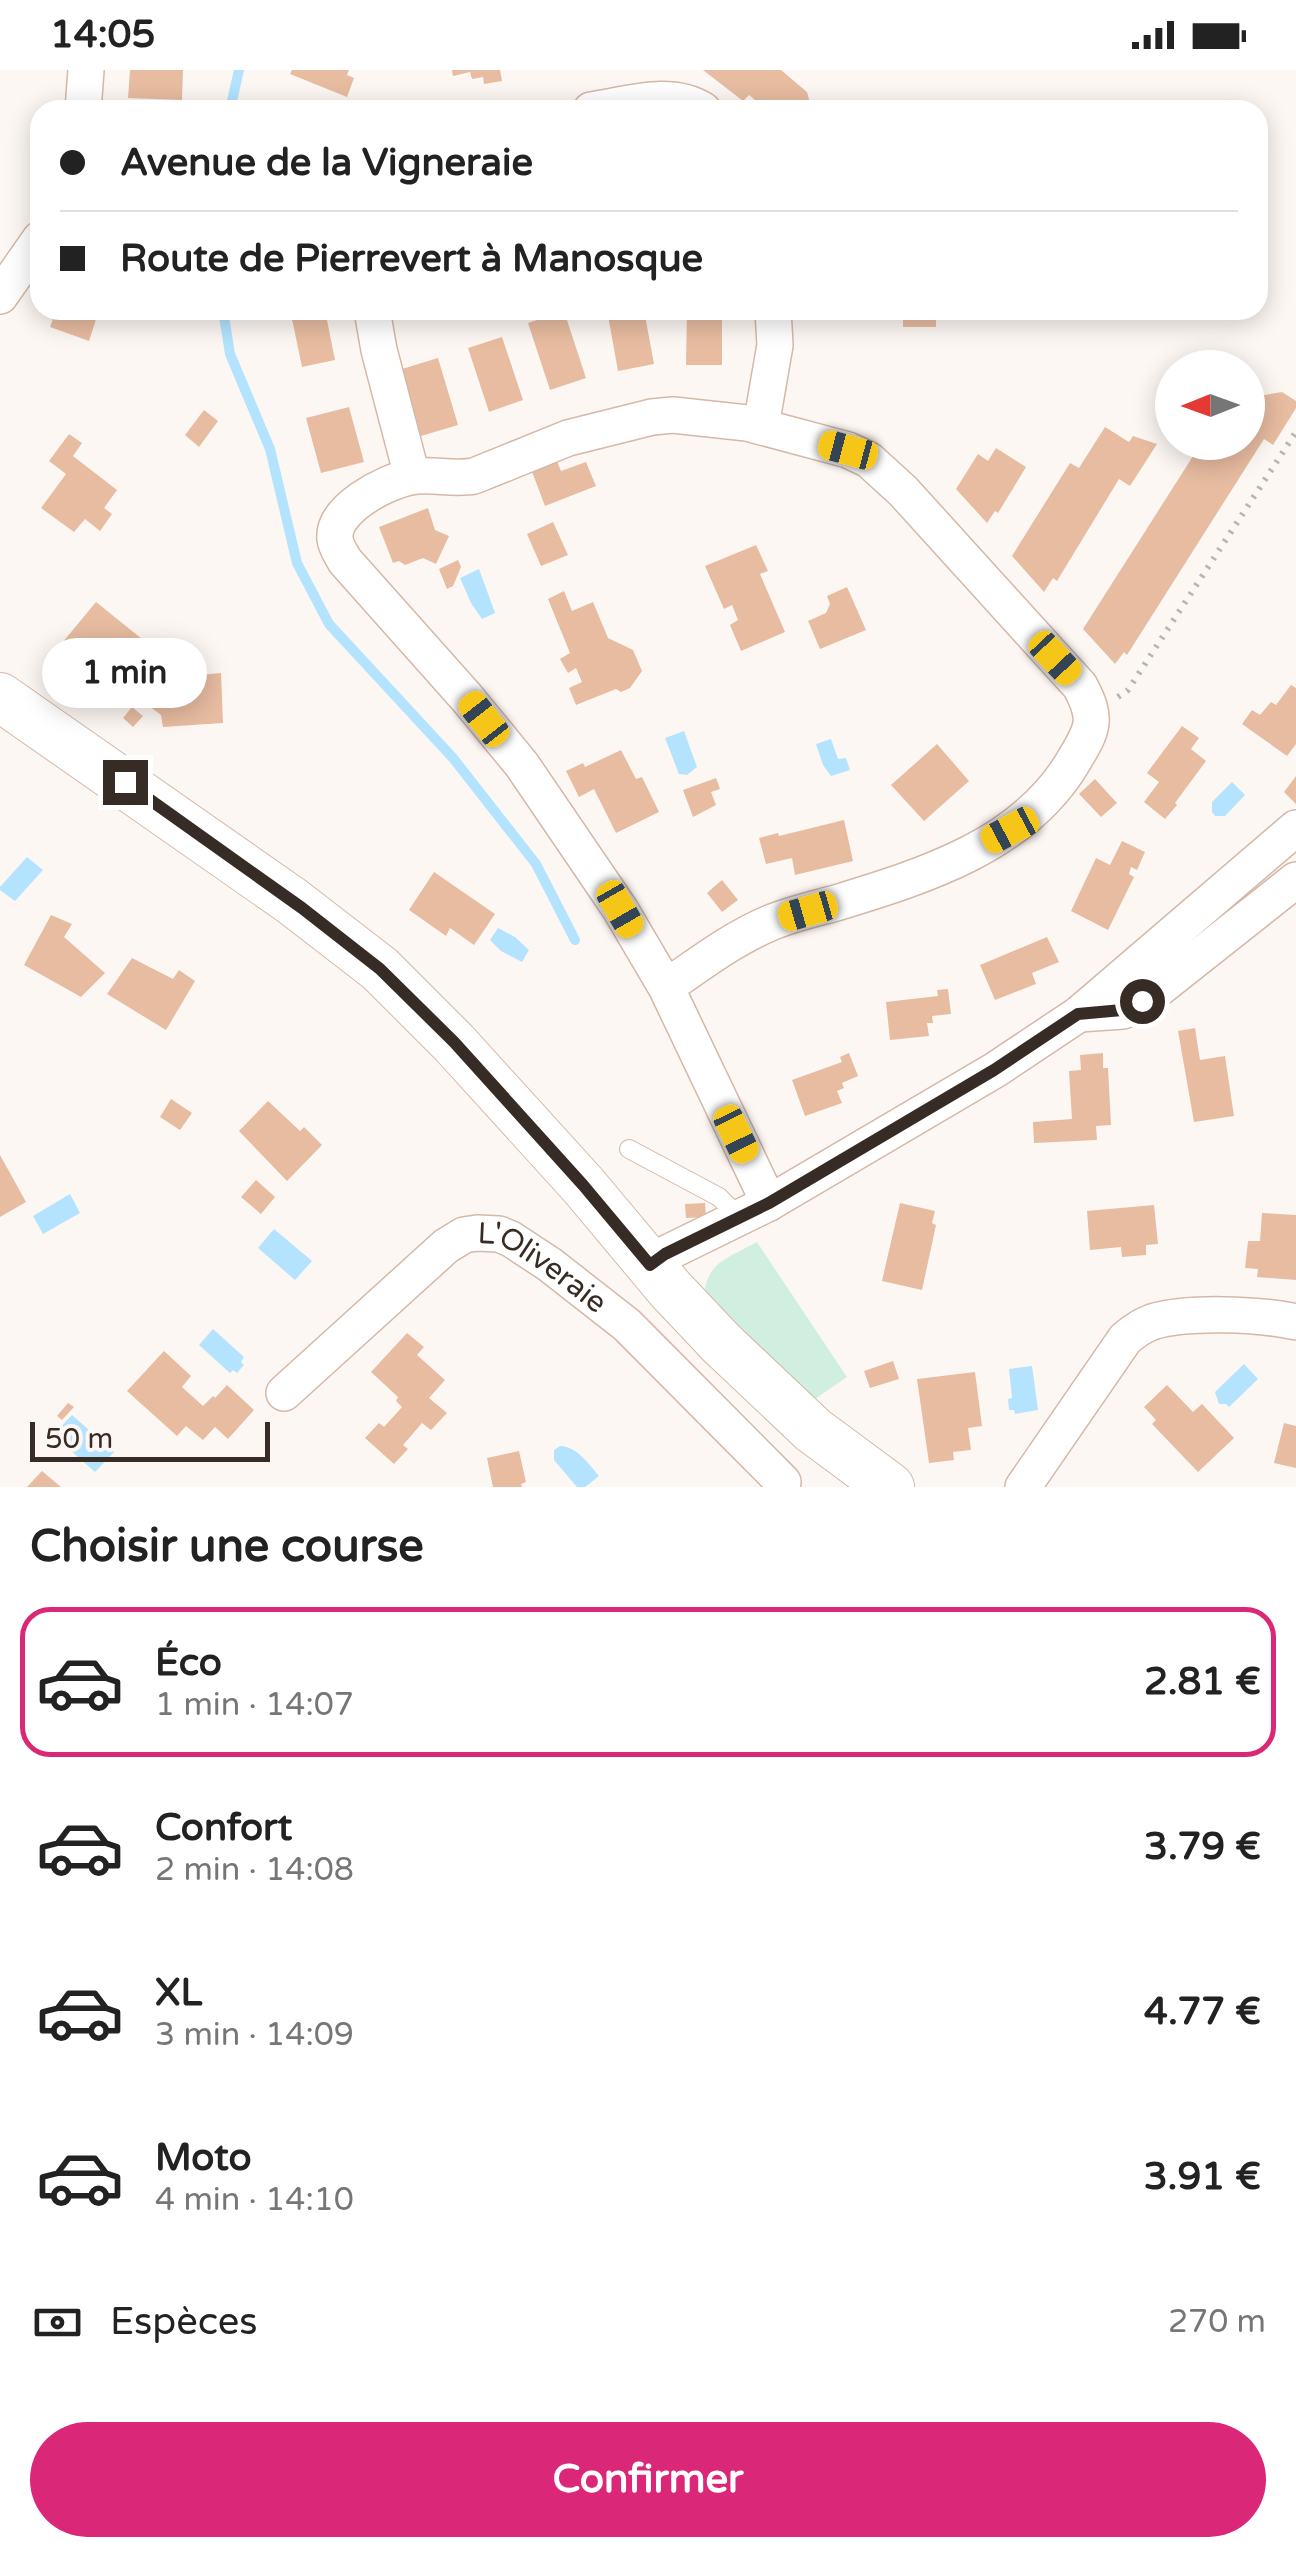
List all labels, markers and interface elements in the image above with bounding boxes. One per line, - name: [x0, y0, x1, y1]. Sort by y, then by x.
- text: 14:05: [50, 12, 155, 58]
- text: Avenue de la Vigneraie: [120, 140, 533, 186]
- text: Route de Pierrevert à Manosque: [120, 236, 703, 282]
- north arrow: [1155, 350, 1265, 460]
- map controls: [1155, 350, 1265, 460]
- car: [815, 428, 881, 472]
- car: [1024, 626, 1086, 690]
- callout: 1 min: [42, 637, 208, 707]
- text: 1 min: [82, 654, 167, 692]
- car: [454, 686, 514, 752]
- route end: [103, 760, 148, 805]
- car: [976, 803, 1044, 857]
- car: [592, 876, 648, 942]
- car: [775, 888, 841, 934]
- route start: [1120, 979, 1165, 1024]
- car: [709, 1100, 763, 1168]
- street label: L'Oliveraie: [477, 1215, 615, 1321]
- scale bar: [30, 1417, 270, 1462]
- text: 50 m: [45, 1422, 113, 1456]
- text: Choisir une course: [30, 1520, 424, 1574]
- icon: car: [35, 1637, 125, 1727]
- text: Éco: [155, 1640, 222, 1686]
- text: 2.81 €: [1144, 1659, 1261, 1705]
- text: 1 min · 14:07: [155, 1686, 354, 1724]
- icon: car: [35, 1802, 125, 1892]
- text: Confort: [155, 1805, 292, 1851]
- text: 3.79 €: [1144, 1824, 1261, 1870]
- text: 2 min · 14:08: [155, 1851, 354, 1889]
- icon: car: [35, 1967, 125, 2057]
- text: XL: [155, 1970, 202, 2016]
- text: 4.77 €: [1144, 1989, 1261, 2035]
- text: 3 min · 14:09: [155, 2016, 354, 2054]
- icon: car: [35, 2132, 125, 2222]
- text: Moto: [155, 2135, 251, 2181]
- text: 3.91 €: [1144, 2154, 1261, 2200]
- text: 4 min · 14:10: [155, 2181, 354, 2219]
- icon: cash: [30, 2295, 85, 2350]
- text: Espèces: [110, 2299, 258, 2345]
- text: 270 m: [1168, 2303, 1266, 2341]
- button: Confirmer: [30, 2422, 1266, 2537]

